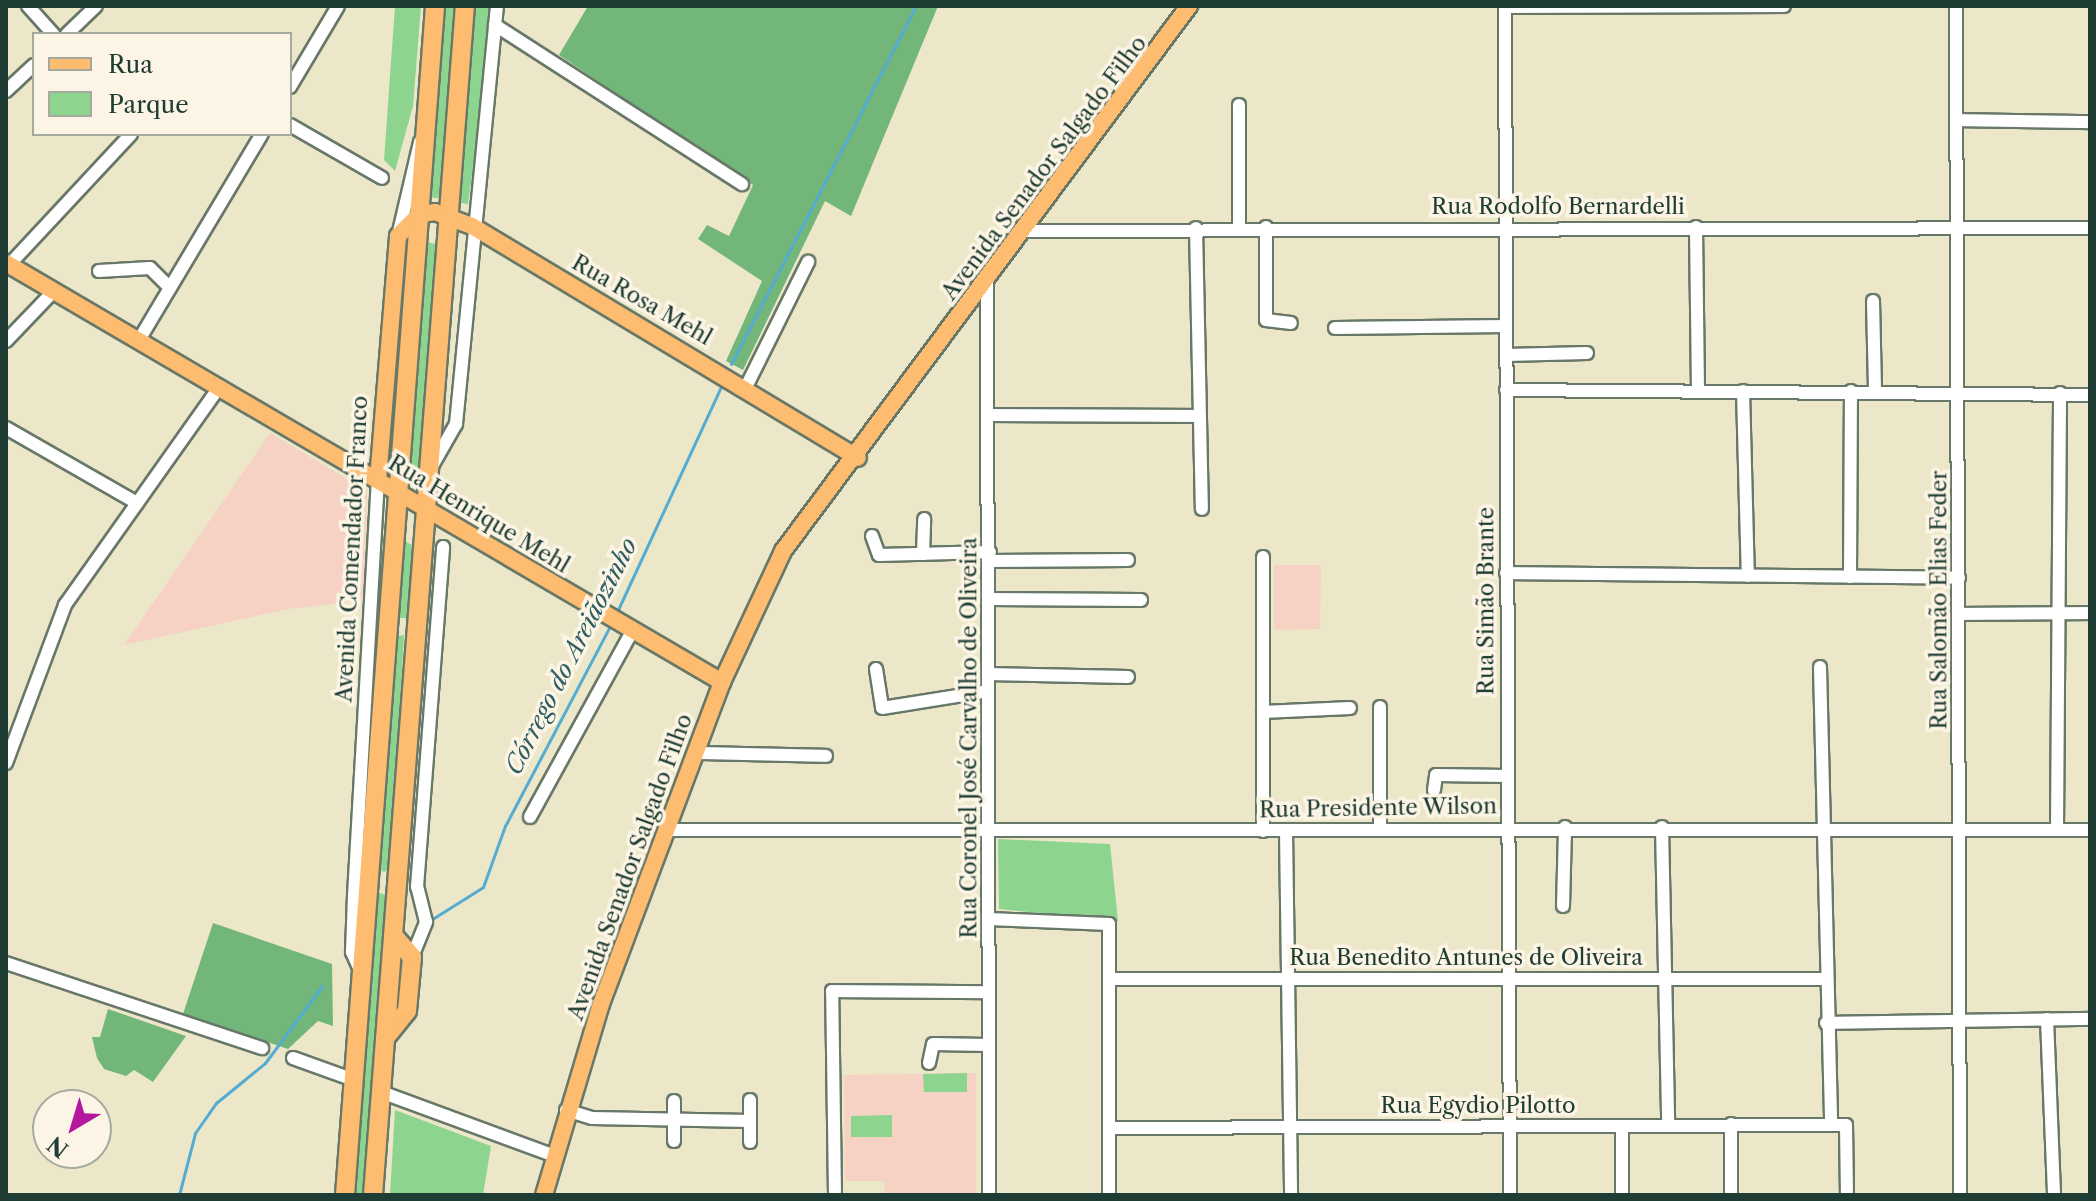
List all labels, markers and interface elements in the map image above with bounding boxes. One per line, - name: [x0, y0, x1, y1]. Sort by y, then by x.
- street label: Avenida Senador Salgado Filho: [936, 30, 1152, 306]
- legend: [32, 32, 292, 136]
- text: Rua: [108, 50, 153, 79]
- text: Parque: [108, 90, 189, 119]
- street label: Rua Rodolfo Bernardelli: [1431, 194, 1685, 220]
- street label: Rua Rosa Mehl: [567, 249, 717, 351]
- street label: Avenida Comendador Franco: [331, 395, 373, 703]
- street label: Rua Henrique Mehl: [384, 449, 574, 579]
- street label: Rua Salomão Elias Feder: [1926, 470, 1952, 730]
- street label: Rua Simão Brante: [1473, 507, 1499, 695]
- water label: Córrego do Areiãozinho: [499, 533, 643, 779]
- street label: Rua Coronel José Carvalho de Oliveira: [956, 537, 982, 939]
- street label: Avenida Senador Salgado Filho: [562, 710, 698, 1024]
- street label: Rua Presidente Wilson: [1258, 793, 1498, 823]
- street label: Rua Benedito Antunes de Oliveira: [1289, 945, 1643, 971]
- north arrow: [32, 1089, 112, 1169]
- street label: Rua Egydio Pilotto: [1380, 1093, 1576, 1119]
- text: N: [42, 1130, 74, 1163]

